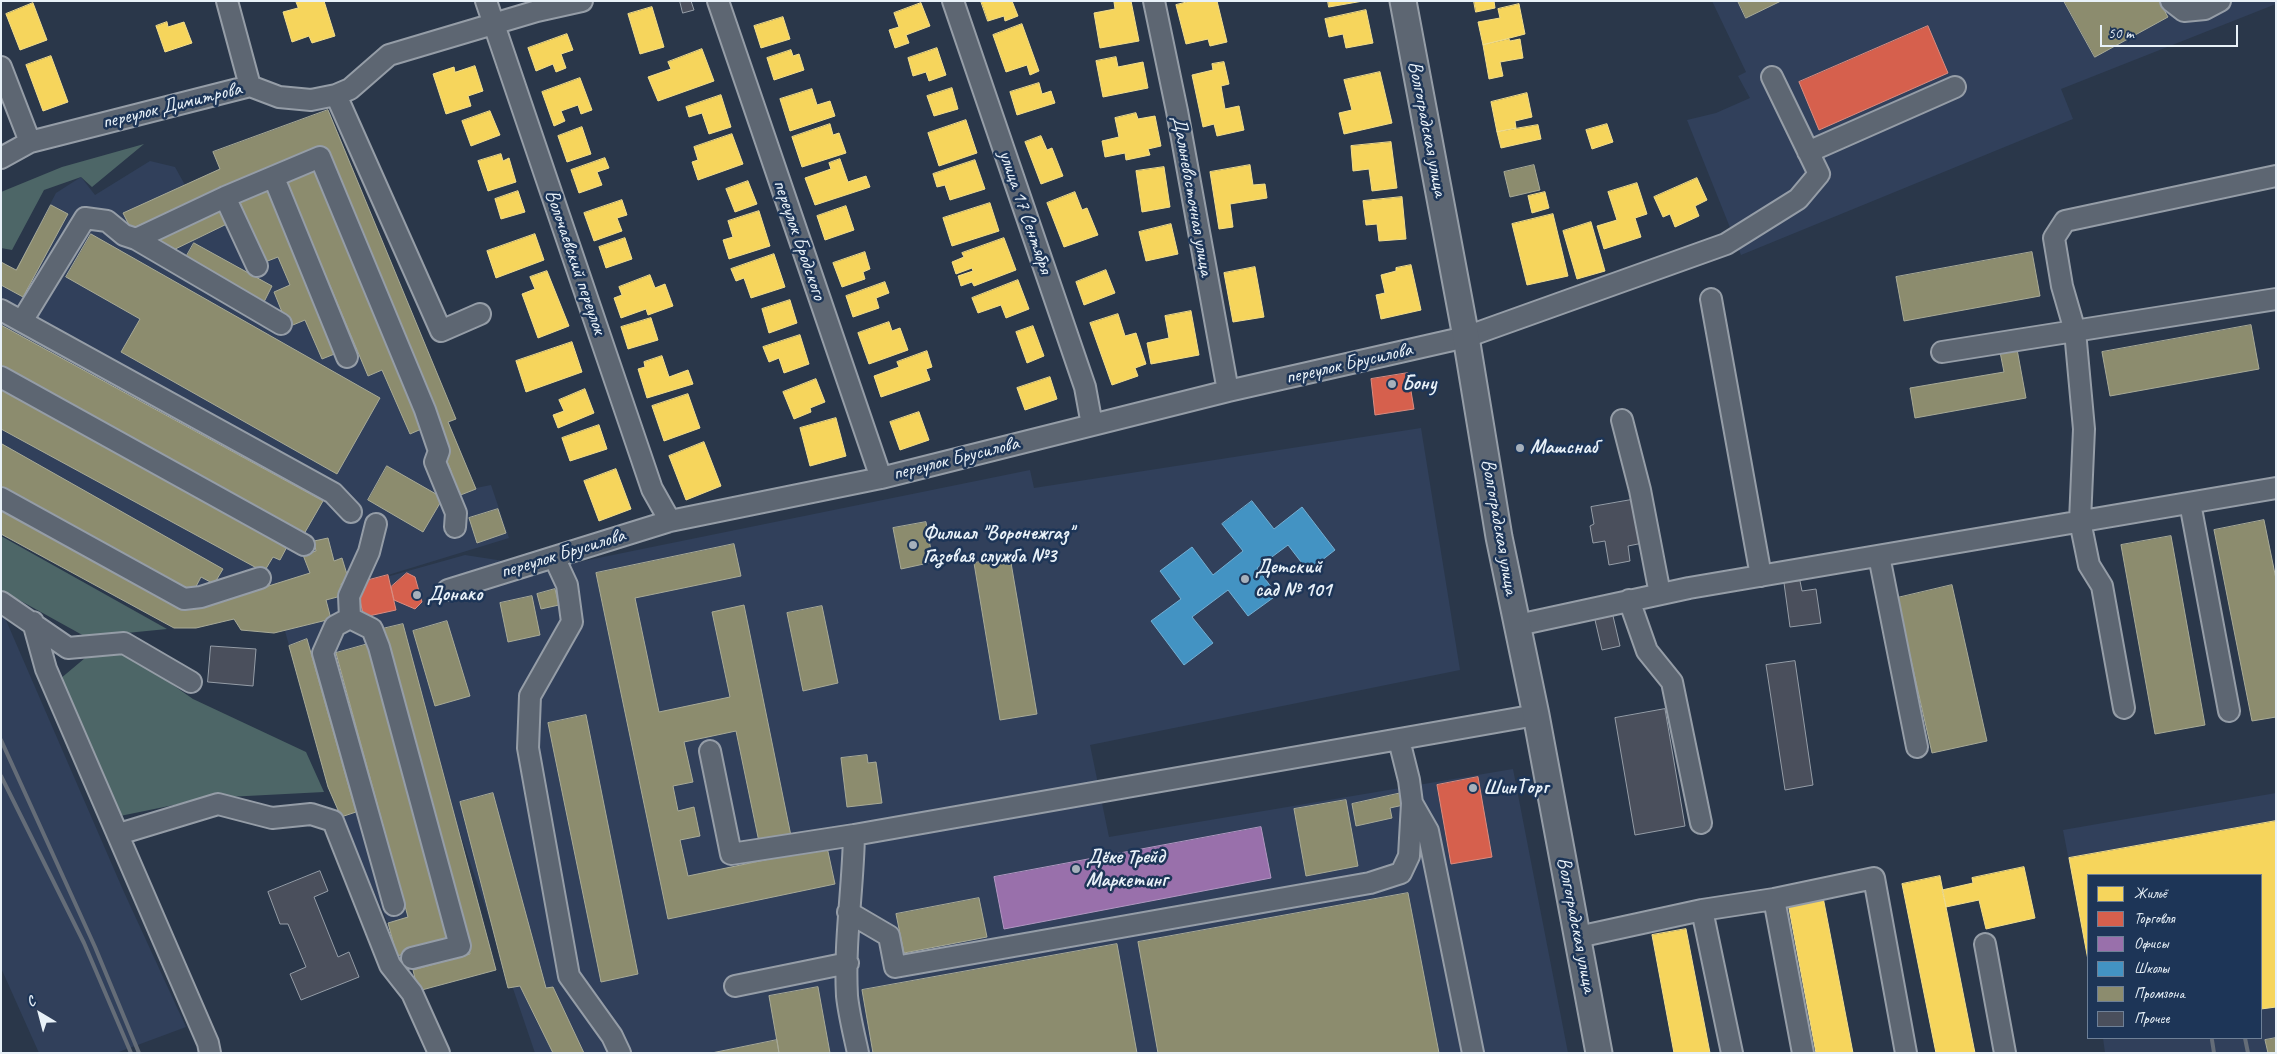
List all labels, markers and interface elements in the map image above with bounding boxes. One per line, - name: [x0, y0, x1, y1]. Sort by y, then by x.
- scale bar: [2102, 15, 2240, 47]
- text: 50 m: [2108, 24, 2134, 43]
- street label: Волгоградская улица: [1402, 59, 1452, 199]
- street label: переулок Димитрова: [100, 77, 244, 135]
- street label: Дальневосточная улица: [1166, 114, 1218, 278]
- street label: улица 17 Сентября: [993, 147, 1057, 277]
- street label: переулок Бродского: [767, 177, 831, 303]
- street label: Волочаевский переулок: [539, 187, 611, 337]
- street label: переулок Брусилова: [1283, 338, 1415, 390]
- place label: Бону: [1402, 372, 1436, 396]
- marker: Бону: [1386, 378, 1398, 390]
- street label: переулок Брусилова: [890, 432, 1022, 486]
- place label: Машснаб: [1530, 436, 1598, 460]
- marker: Машснаб: [1514, 442, 1526, 454]
- street label: Волгоградская улица: [1475, 457, 1523, 597]
- place label: Филиал "Воронежгаз" Газовая служба №3: [923, 522, 1073, 569]
- street label: переулок Брусилова: [498, 524, 628, 584]
- marker: Филиал "Воронежгаз" Газовая служба №3: [907, 539, 919, 551]
- place label: Детский сад № 101: [1255, 556, 1332, 603]
- marker: Детский сад № 101: [1239, 573, 1251, 585]
- place label: Донако: [427, 583, 483, 607]
- marker: Донако: [411, 589, 423, 601]
- place label: ШинТорг: [1483, 776, 1548, 800]
- marker: ШинТорг: [1467, 782, 1479, 794]
- place label: Дёке Трейд Маркетинг: [1086, 846, 1168, 893]
- street label: Волгоградская улица: [1551, 855, 1601, 995]
- marker: Дёке Трейд Маркетинг: [1070, 863, 1082, 875]
- legend: [2087, 874, 2262, 1039]
- text: Жильё: [2134, 884, 2167, 903]
- text: Торговля: [2134, 909, 2175, 928]
- text: Офисы: [2134, 934, 2168, 953]
- text: Школы: [2134, 959, 2169, 978]
- text: Промзона: [2134, 984, 2185, 1003]
- north arrow: [15, 989, 65, 1039]
- text: С: [23, 993, 39, 1010]
- text: Прочее: [2134, 1009, 2169, 1028]

